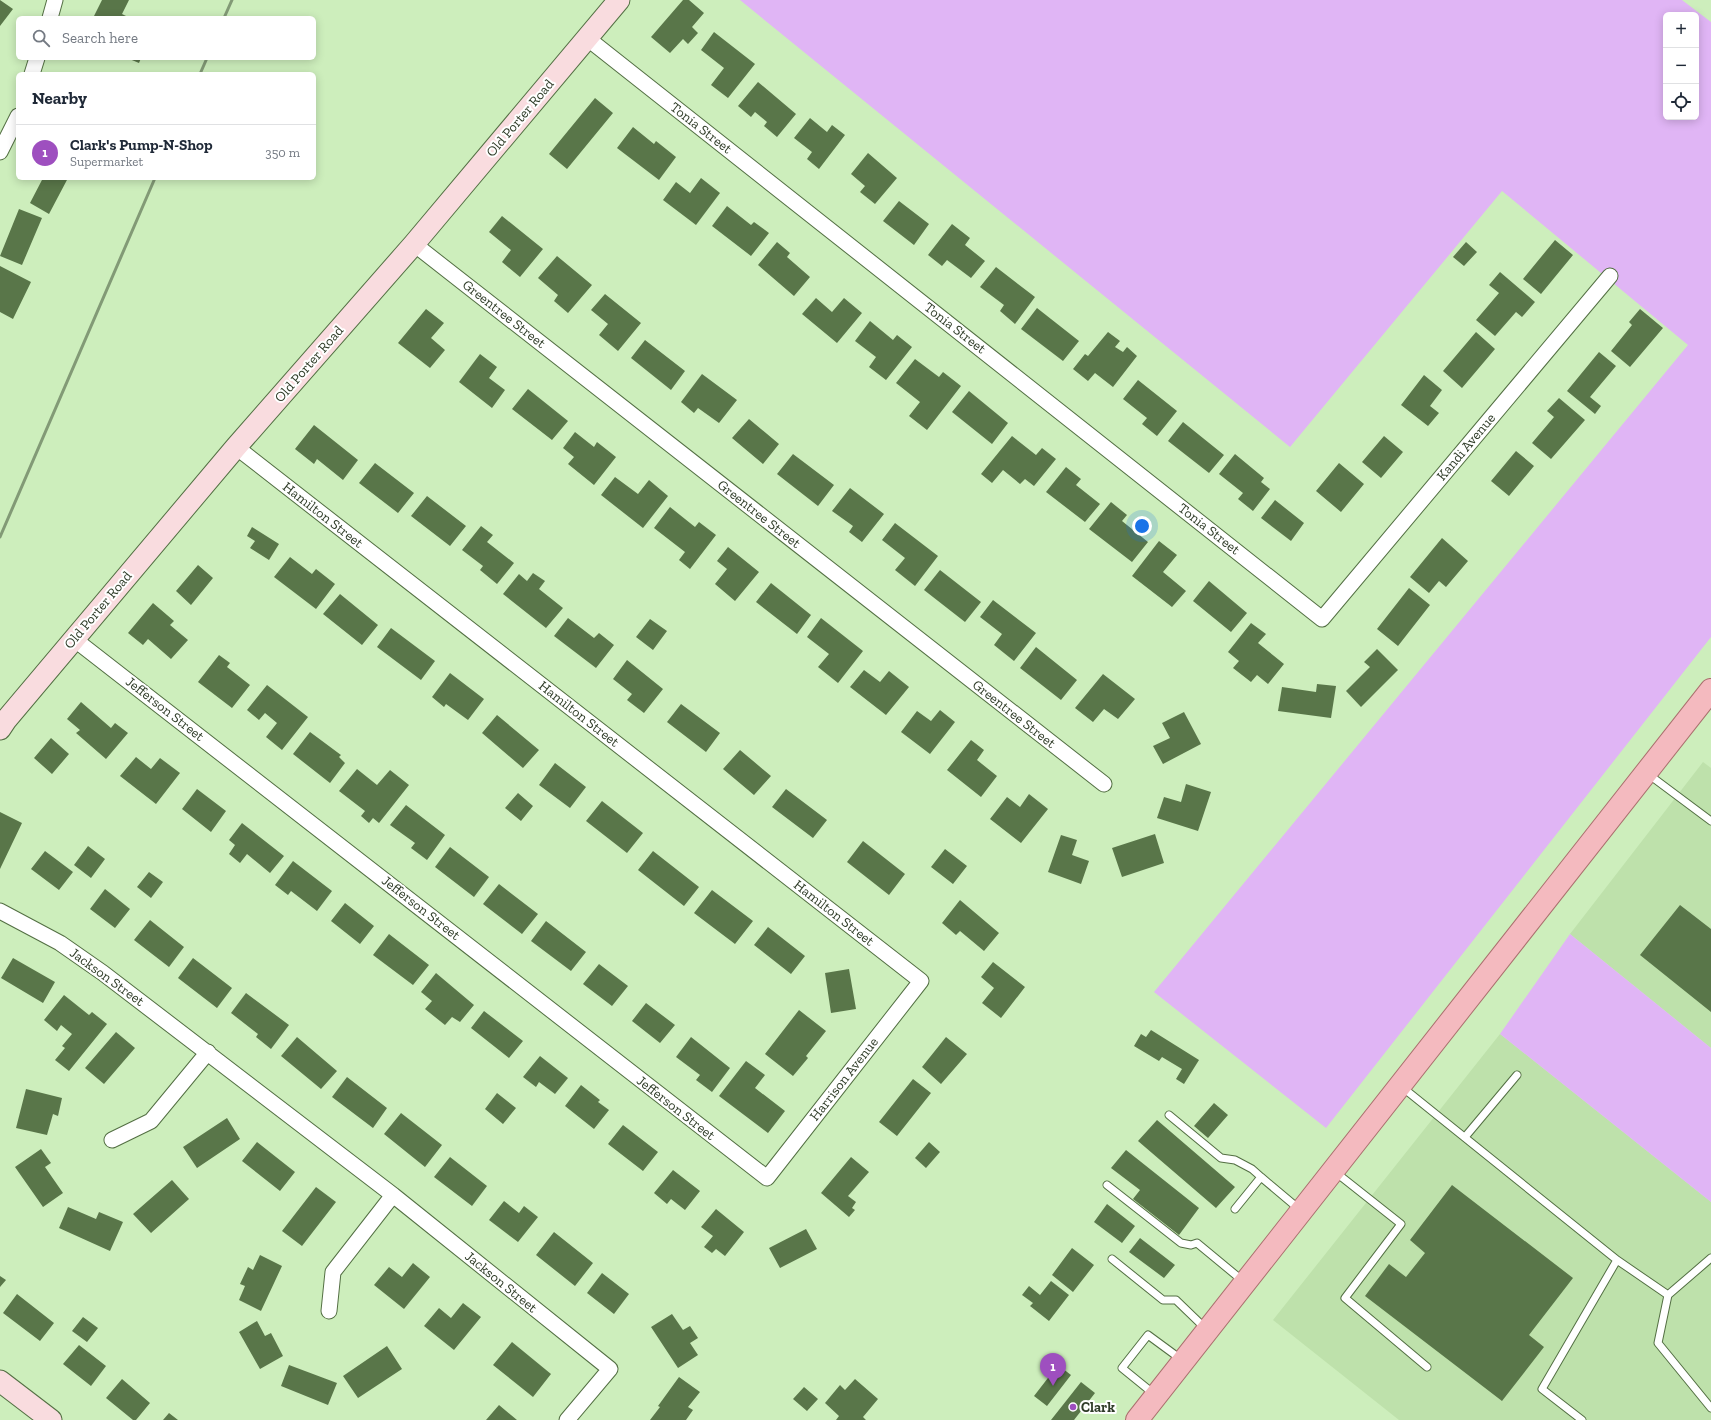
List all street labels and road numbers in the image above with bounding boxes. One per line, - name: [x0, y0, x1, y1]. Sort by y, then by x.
- street label: Old Porter Road: [483, 75, 558, 160]
- street label: Tonia Street: [667, 99, 736, 158]
- street label: Greentree Street: [459, 276, 550, 352]
- street label: Tonia Street: [921, 299, 990, 358]
- street label: Old Porter Road: [271, 322, 347, 406]
- street label: Kandi Avenue: [1433, 410, 1499, 484]
- street label: Greentree Street: [714, 476, 805, 552]
- street label: Hamilton Street: [279, 478, 367, 552]
- street label: Tonia Street: [1175, 500, 1244, 559]
- street label: Old Porter Road: [61, 567, 136, 652]
- street label: Jefferson Street: [122, 673, 208, 745]
- street label: Greentree Street: [969, 676, 1060, 752]
- street label: Hamilton Street: [535, 677, 623, 751]
- street label: Jefferson Street: [378, 872, 464, 944]
- street label: Hamilton Street: [790, 876, 878, 950]
- street label: Jackson Street: [66, 944, 148, 1010]
- street label: Harrison Avenue: [806, 1034, 882, 1124]
- street label: Jefferson Street: [633, 1072, 719, 1144]
- street label: Jackson Street: [461, 1248, 541, 1317]

